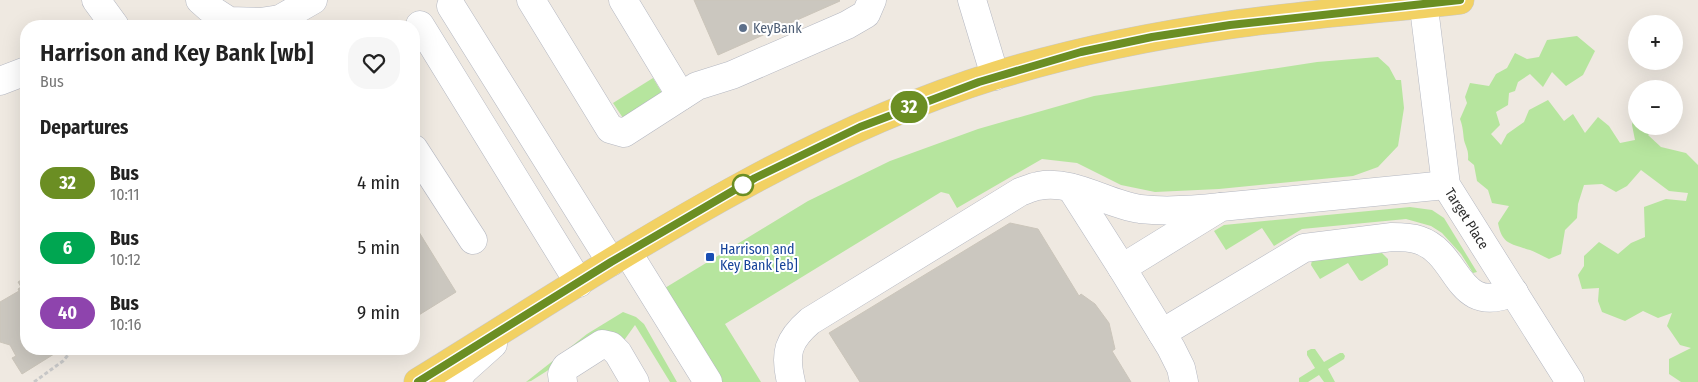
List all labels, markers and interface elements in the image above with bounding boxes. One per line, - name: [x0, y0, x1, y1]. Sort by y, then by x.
- map controls: [1628, 15, 1683, 135]
- button: +: [1628, 15, 1683, 70]
- place label: KeyBank: [753, 20, 802, 37]
- marker: KeyBank: [737, 22, 749, 34]
- button: heart: [348, 37, 400, 89]
- text: Harrison and Key Bank [wb]: [40, 39, 314, 67]
- text: Bus: [40, 72, 64, 91]
- button: −: [1628, 80, 1683, 135]
- line badge: 32: [886, 91, 932, 123]
- text: 32: [901, 96, 917, 118]
- text: Departures: [40, 116, 128, 139]
- text: Bus: [110, 162, 139, 185]
- text: 4 min: [357, 171, 400, 194]
- text: 32: [59, 172, 76, 194]
- unlabelled marker: [732, 174, 754, 196]
- text: 10:11: [110, 185, 140, 204]
- street label: Target Place: [1442, 185, 1493, 252]
- text: Bus: [110, 227, 139, 250]
- text: 5 min: [357, 236, 400, 259]
- text: 6: [63, 237, 72, 259]
- place label: Harrison and Key Bank [eb]: [720, 241, 798, 274]
- text: 10:12: [110, 250, 141, 269]
- marker: Harrison and Key Bank [eb]: [704, 251, 716, 263]
- text: Bus: [110, 292, 139, 315]
- text: 9 min: [357, 301, 400, 324]
- text: 40: [58, 302, 77, 324]
- text: 10:16: [110, 315, 142, 334]

